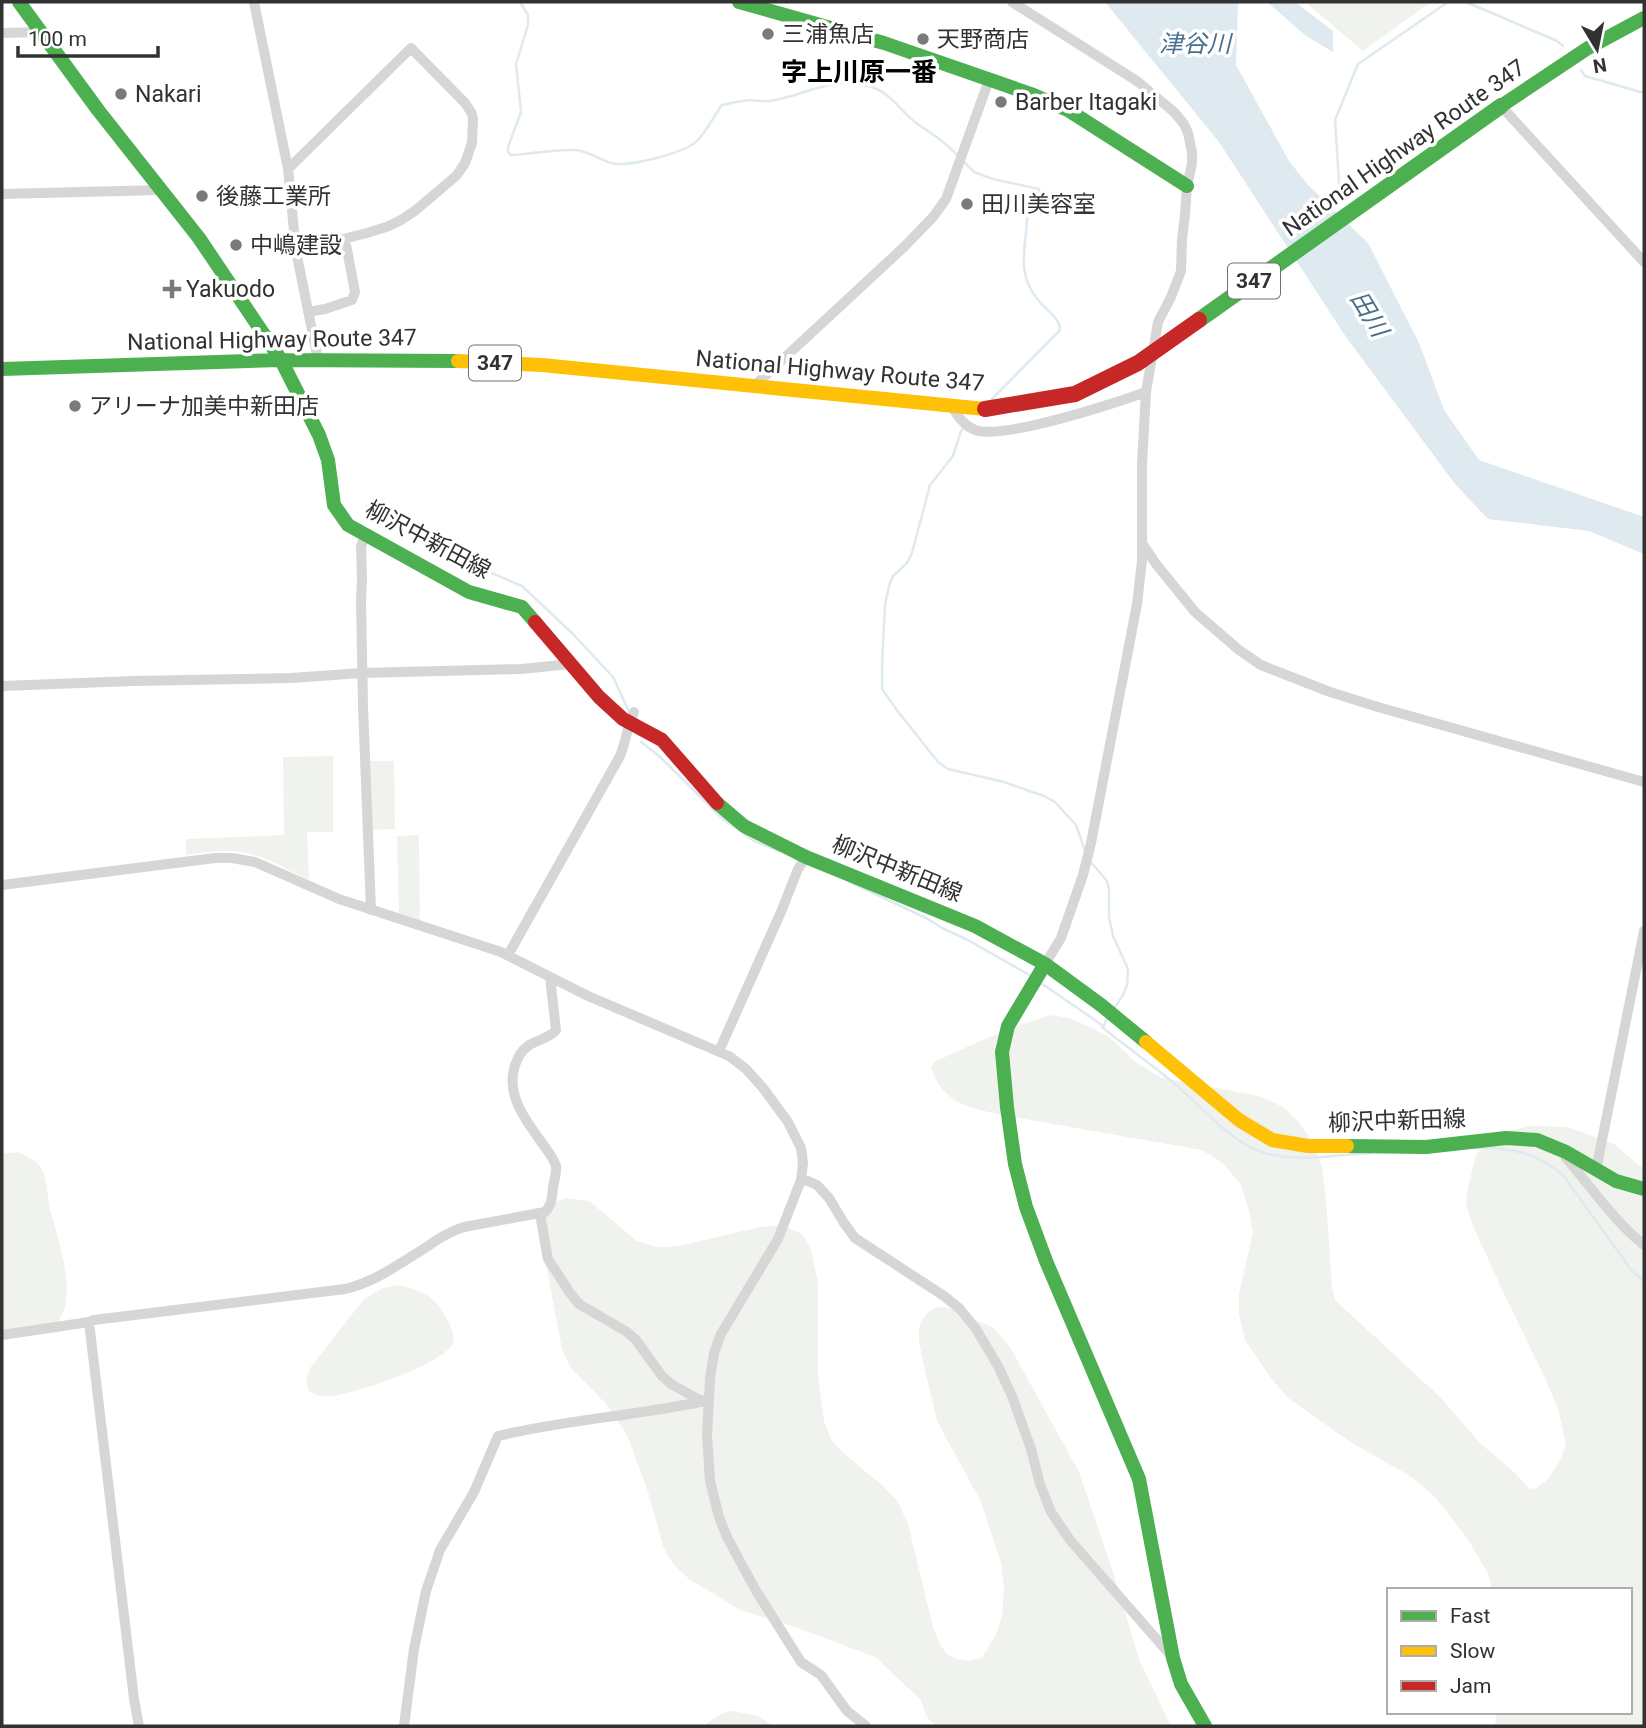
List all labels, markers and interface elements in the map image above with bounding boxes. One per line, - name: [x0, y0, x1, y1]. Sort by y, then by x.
- scale bar: [18, 14, 158, 58]
- north arrow: [1562, 14, 1632, 84]
- place label: 三浦魚店: [782, 21, 874, 48]
- marker: 三浦魚店: [760, 26, 776, 42]
- place label: 天野商店: [937, 26, 1029, 53]
- text: 100 m: [28, 27, 87, 51]
- water label: 津谷川: [1159, 30, 1234, 58]
- marker: 天野商店: [915, 31, 931, 47]
- text: N: [1591, 53, 1608, 78]
- street label: National Highway Route 347: [1278, 54, 1530, 242]
- district label: 字上川原一番: [781, 57, 937, 87]
- place label: Nakari: [135, 81, 201, 108]
- marker: Nakari: [113, 86, 129, 102]
- place label: Barber Itagaki: [1015, 89, 1157, 116]
- marker: Barber Itagaki: [993, 94, 1009, 110]
- place label: 後藤工業所: [216, 183, 331, 210]
- marker: 後藤工業所: [194, 188, 210, 204]
- place label: 田川美容室: [981, 191, 1096, 218]
- marker: 田川美容室: [959, 196, 975, 212]
- place label: 中嶋建設: [250, 232, 342, 259]
- marker: 中嶋建設: [228, 237, 244, 253]
- road number: 347: [1228, 264, 1280, 298]
- place label: Yakuodo: [186, 276, 275, 303]
- marker: Yakuodo: [164, 281, 180, 297]
- water label: 田川: [1345, 286, 1395, 344]
- street label: National Highway Route 347: [127, 324, 417, 356]
- street label: National Highway Route 347: [695, 345, 985, 397]
- road number: 347: [469, 346, 521, 380]
- place label: アリーナ加美中新田店: [89, 393, 319, 420]
- marker: アリーナ加美中新田店: [67, 398, 83, 414]
- street label: 柳沢中新田線: [361, 496, 495, 584]
- street label: 柳沢中新田線: [828, 831, 966, 907]
- street label: 柳沢中新田線: [1328, 1105, 1466, 1137]
- legend: [1387, 1588, 1632, 1714]
- text: Fast: [1450, 1604, 1491, 1628]
- text: Slow: [1450, 1639, 1496, 1663]
- text: Jam: [1450, 1674, 1491, 1698]

